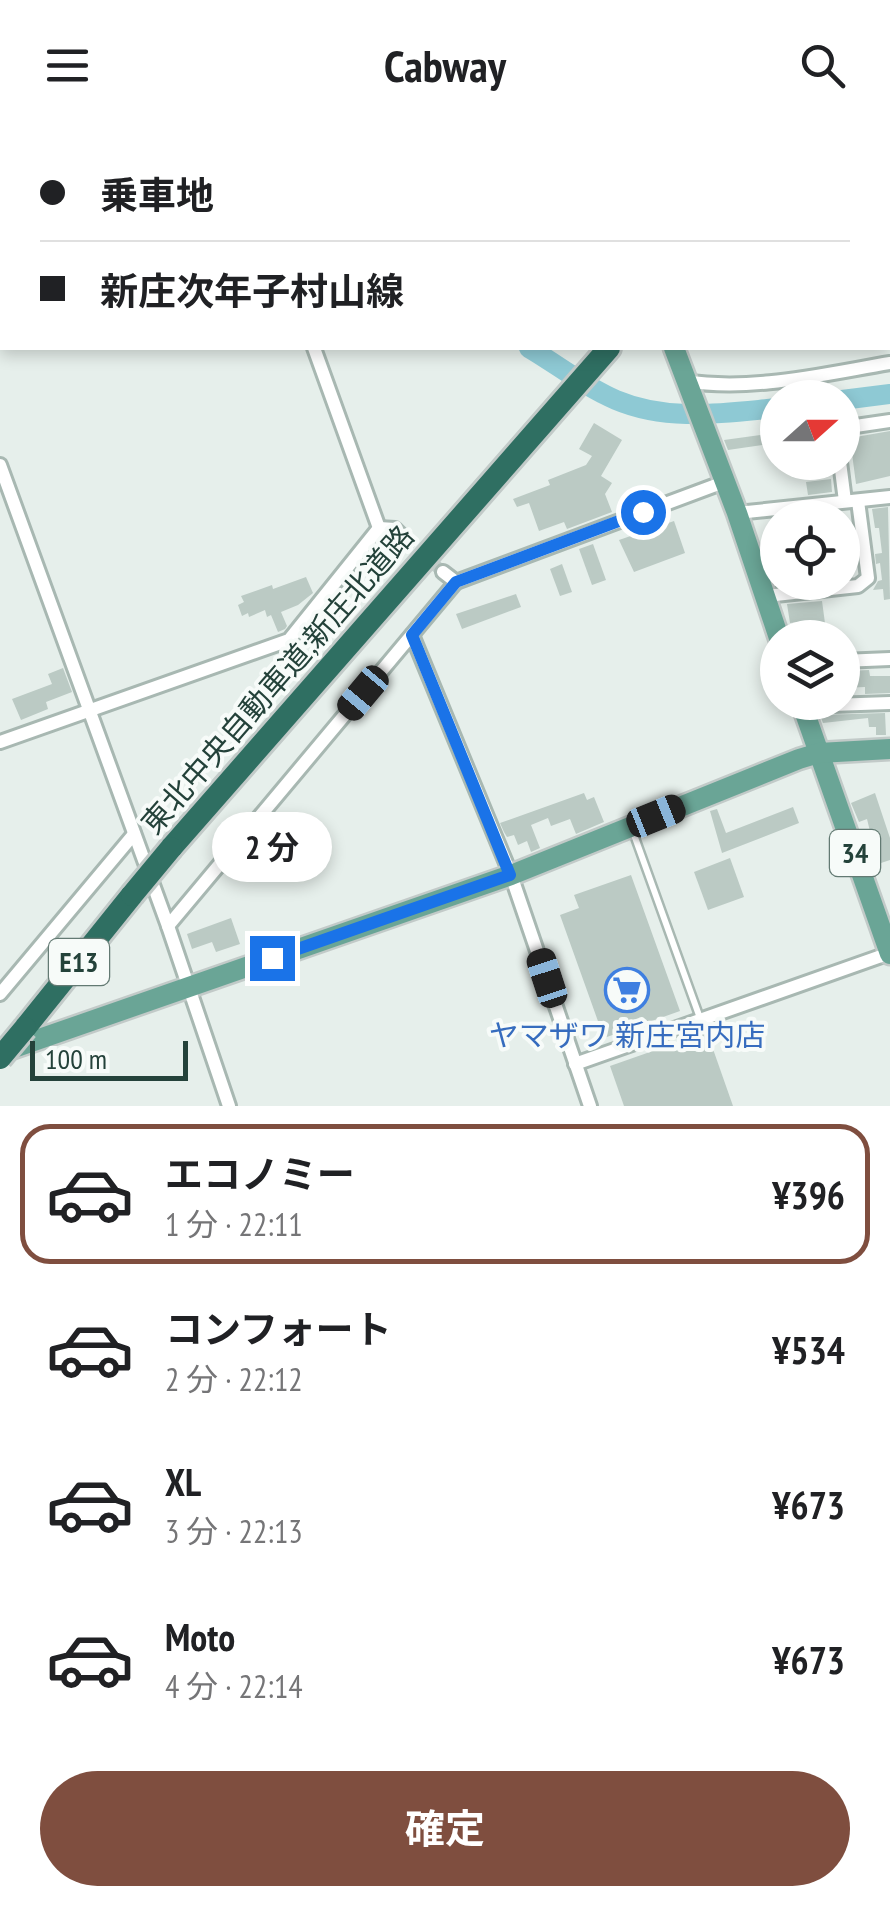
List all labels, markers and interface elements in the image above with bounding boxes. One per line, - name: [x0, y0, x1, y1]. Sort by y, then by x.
- text: Cabway: [384, 36, 506, 94]
- icon: menu: [40, 38, 95, 93]
- icon: search: [795, 38, 850, 93]
- text: 乗車地: [100, 170, 214, 219]
- text: 新庄次年子村山線: [100, 266, 404, 315]
- north arrow: [760, 380, 860, 480]
- map controls: [760, 380, 860, 720]
- route start: [621, 490, 666, 535]
- button: locate: [760, 500, 860, 600]
- street label: 東北中央自動車道;新庄北道路: [132, 517, 422, 841]
- button: layers: [760, 620, 860, 720]
- car: [332, 660, 394, 726]
- car: [623, 791, 689, 841]
- callout: 2 分: [212, 813, 332, 883]
- text: 2 分: [245, 826, 299, 868]
- road number: 34: [830, 830, 880, 876]
- route end: [250, 936, 295, 981]
- road number: E13: [49, 939, 109, 985]
- car: [523, 945, 571, 1011]
- supermarket icon: ヤマザワ 新庄宮内店: [604, 967, 650, 1013]
- place label: ヤマザワ 新庄宮内店: [489, 1015, 765, 1054]
- scale bar: [30, 1036, 188, 1080]
- text: 100 m: [45, 1040, 107, 1077]
- icon: car: [45, 1149, 135, 1239]
- text: エコノミー: [165, 1149, 355, 1198]
- text: ¥396: [772, 1170, 845, 1219]
- text: 1 分 · 22:11: [165, 1203, 303, 1245]
- icon: car: [45, 1304, 135, 1394]
- text: コンフォート: [165, 1304, 392, 1353]
- text: ¥534: [772, 1325, 845, 1374]
- text: 2 分 · 22:12: [165, 1358, 303, 1400]
- text: XL: [165, 1457, 201, 1506]
- icon: car: [45, 1459, 135, 1549]
- text: ¥673: [772, 1480, 845, 1529]
- text: 3 分 · 22:13: [165, 1510, 303, 1552]
- text: Moto: [165, 1612, 235, 1661]
- icon: car: [45, 1614, 135, 1704]
- text: ¥673: [772, 1635, 845, 1684]
- text: 4 分 · 22:14: [165, 1665, 303, 1707]
- button: 確定: [40, 1771, 850, 1886]

